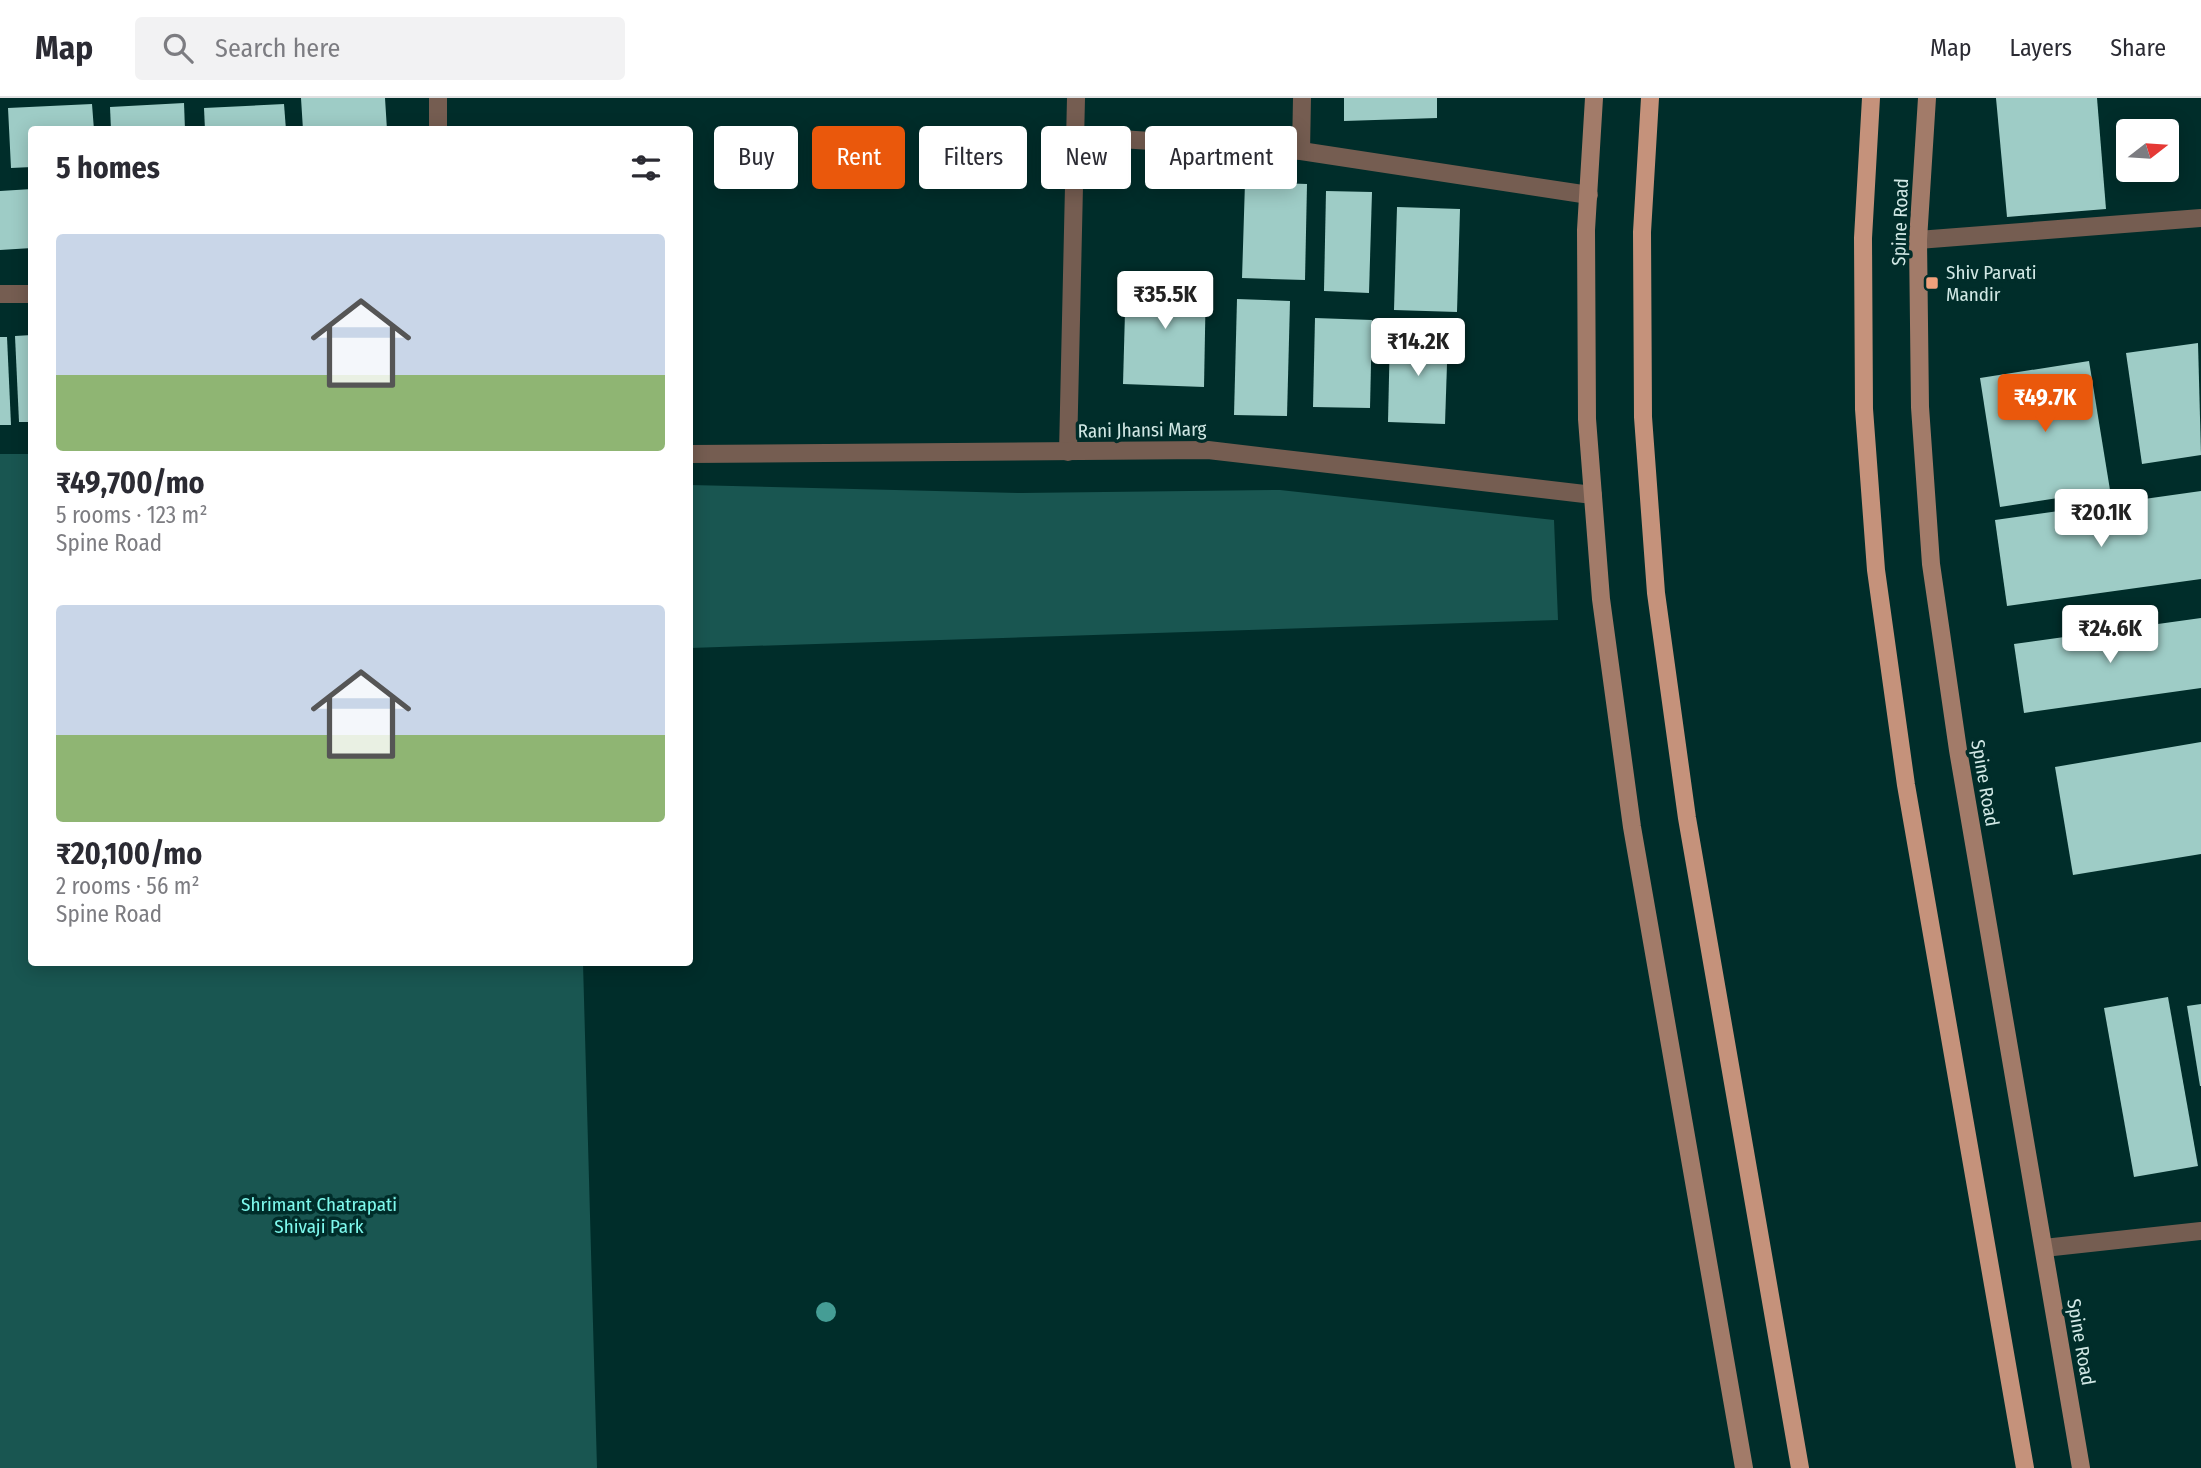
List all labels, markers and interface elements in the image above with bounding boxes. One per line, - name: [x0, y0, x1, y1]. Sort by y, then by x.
- search box: [135, 17, 625, 80]
- text: Map: [35, 28, 93, 68]
- icon: search: [159, 29, 197, 67]
- text: Search here: [215, 33, 340, 64]
- text: Map: [1930, 34, 1972, 62]
- text: Layers: [2010, 34, 2072, 62]
- text: Share: [2110, 34, 2166, 62]
- north arrow: [2116, 119, 2179, 182]
- map controls: [2116, 119, 2179, 182]
- chip: Buy: [714, 126, 798, 189]
- chip: Rent: [812, 126, 905, 189]
- chip: Filters: [919, 126, 1027, 189]
- chip: New: [1041, 126, 1131, 189]
- chip: Apartment: [1145, 126, 1297, 189]
- icon: filters: [627, 149, 665, 187]
- text: 5 homes: [56, 150, 160, 186]
- street label: Spine Road: [1887, 178, 1913, 266]
- place label: Shiv Parvati Mandir: [1946, 261, 2037, 306]
- pin: ₹35.5K: [1108, 272, 1222, 331]
- marker: Shiv Parvati Mandir: [1924, 275, 1940, 291]
- icon: home: [298, 280, 424, 406]
- text: ₹35.5K: [1133, 280, 1197, 308]
- pin: ₹14.2K: [1361, 318, 1475, 378]
- text: ₹14.2K: [1387, 327, 1449, 355]
- pin: ₹49.7K: [1988, 374, 2102, 434]
- text: ₹49.7K: [2014, 383, 2076, 411]
- street label: Rani Jhansi Marg: [1077, 417, 1207, 443]
- text: ₹49,700/mo: [56, 465, 205, 501]
- pin: ₹20.1K: [2044, 490, 2158, 549]
- text: ₹20.1K: [2071, 498, 2131, 526]
- text: 5 rooms · 123 m²: [56, 501, 207, 529]
- text: Spine Road: [56, 529, 162, 557]
- pin: ₹24.6K: [2053, 606, 2167, 665]
- text: ₹24.6K: [2078, 614, 2142, 642]
- icon: home: [298, 651, 424, 777]
- street label: Spine Road: [1966, 738, 2004, 828]
- text: ₹20,100/mo: [56, 836, 202, 872]
- text: 2 rooms · 56 m²: [56, 872, 200, 900]
- text: Spine Road: [56, 900, 162, 928]
- park label: Shrimant Chatrapati Shivaji Park: [241, 1193, 397, 1238]
- street label: Spine Road: [2062, 1297, 2100, 1387]

